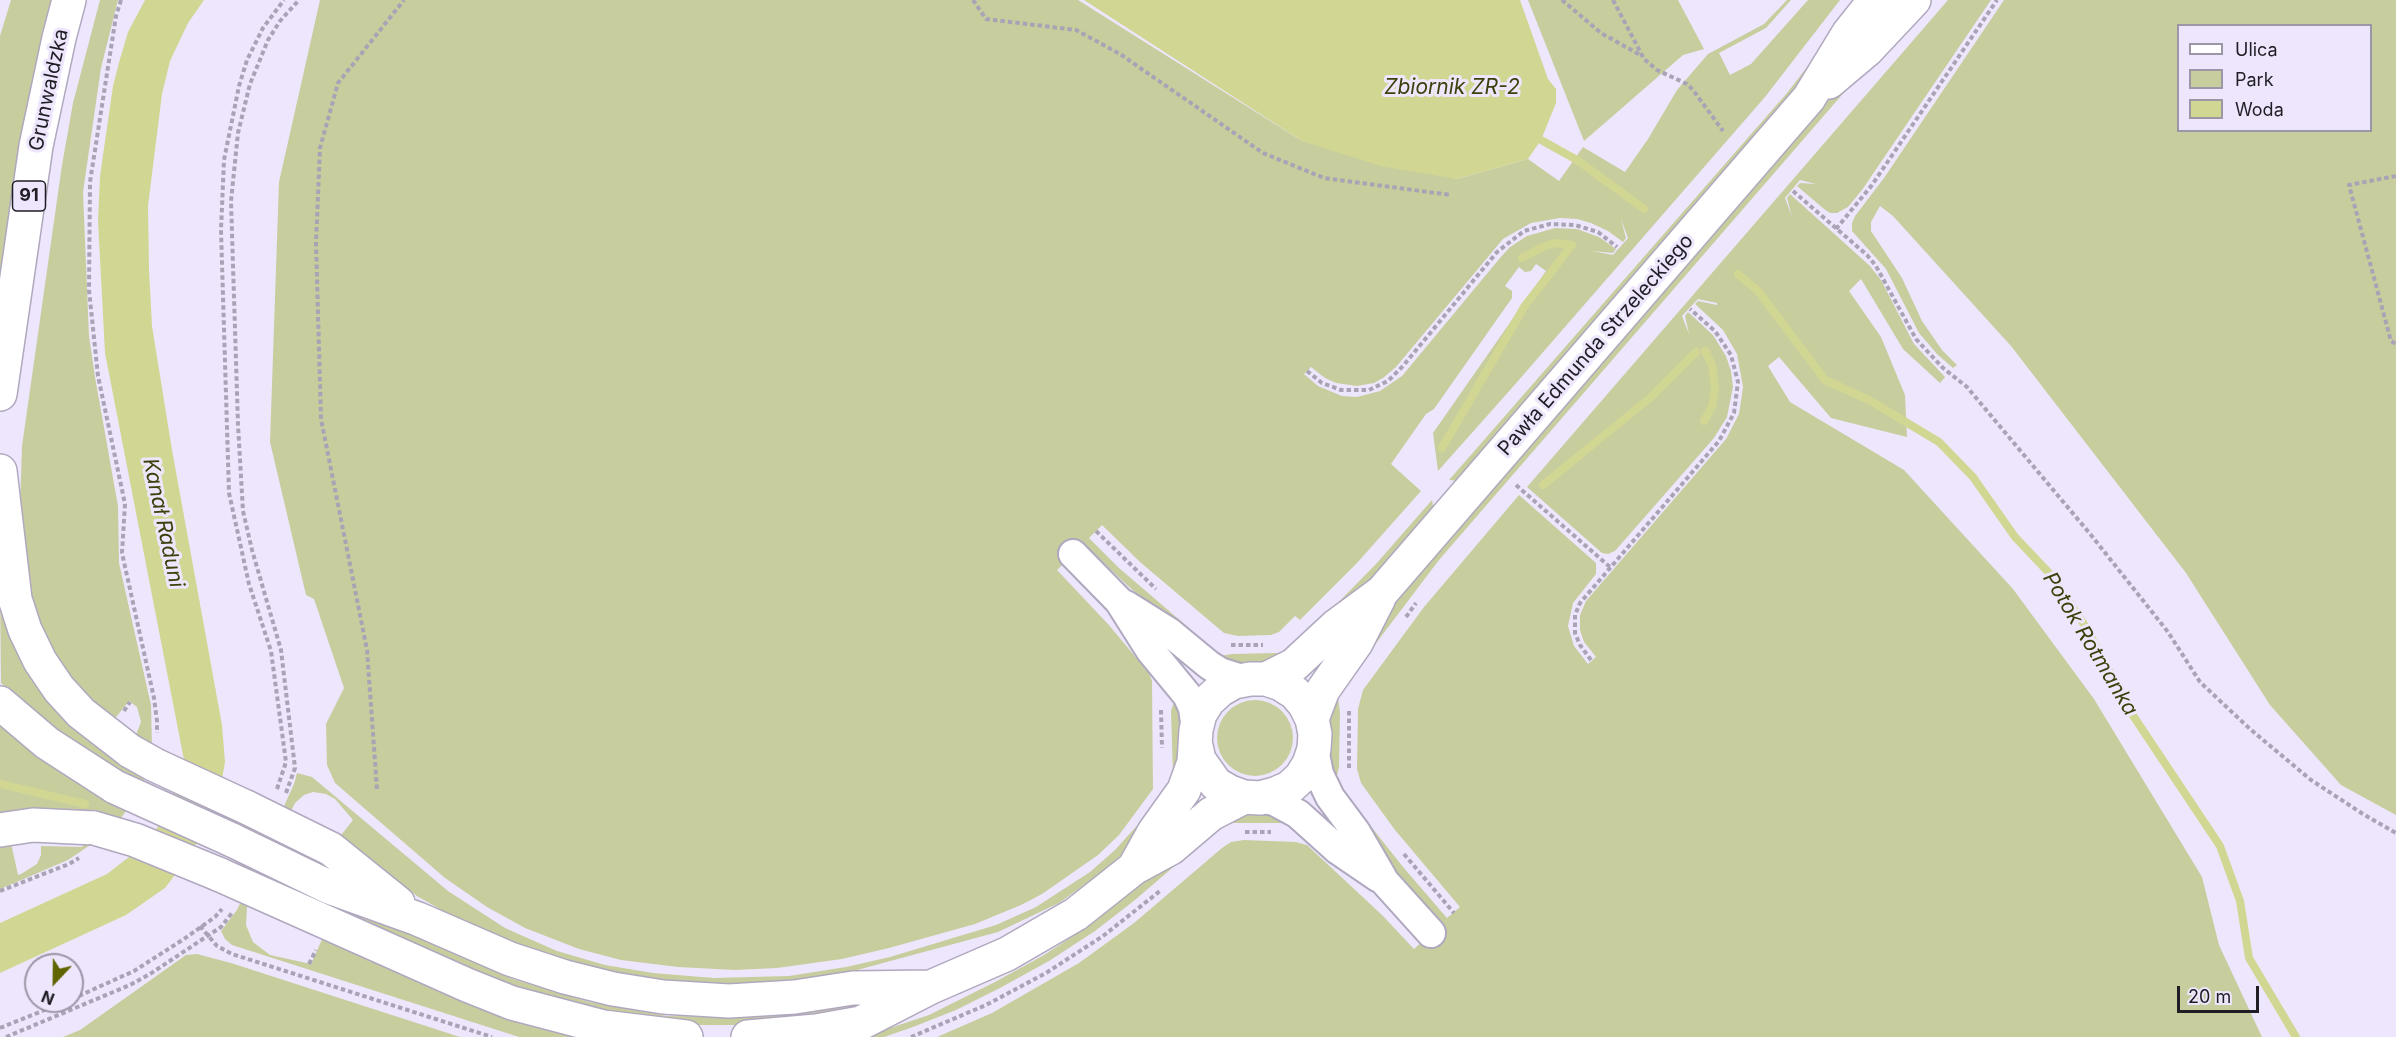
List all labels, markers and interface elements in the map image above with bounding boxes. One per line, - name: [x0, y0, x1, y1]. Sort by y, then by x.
- legend: [2177, 24, 2372, 132]
- street label: Grunwaldzka: [24, 27, 74, 153]
- text: Ulica: [2235, 39, 2278, 60]
- text: Park: [2235, 69, 2274, 90]
- water label: Zbiornik ZR-2: [1384, 75, 1520, 101]
- text: Woda: [2235, 99, 2284, 120]
- road number: 91: [12, 181, 46, 211]
- street label: Pawła Edmunda Strzeleckiego: [1493, 229, 1699, 461]
- water label: Kanał Raduni: [137, 456, 189, 590]
- water label: Potok Rotmanka: [2037, 568, 2143, 720]
- north arrow: [24, 953, 84, 1013]
- scale bar: [2180, 974, 2262, 1012]
- text: N: [39, 986, 57, 1009]
- text: 20 m: [2188, 986, 2231, 1007]

